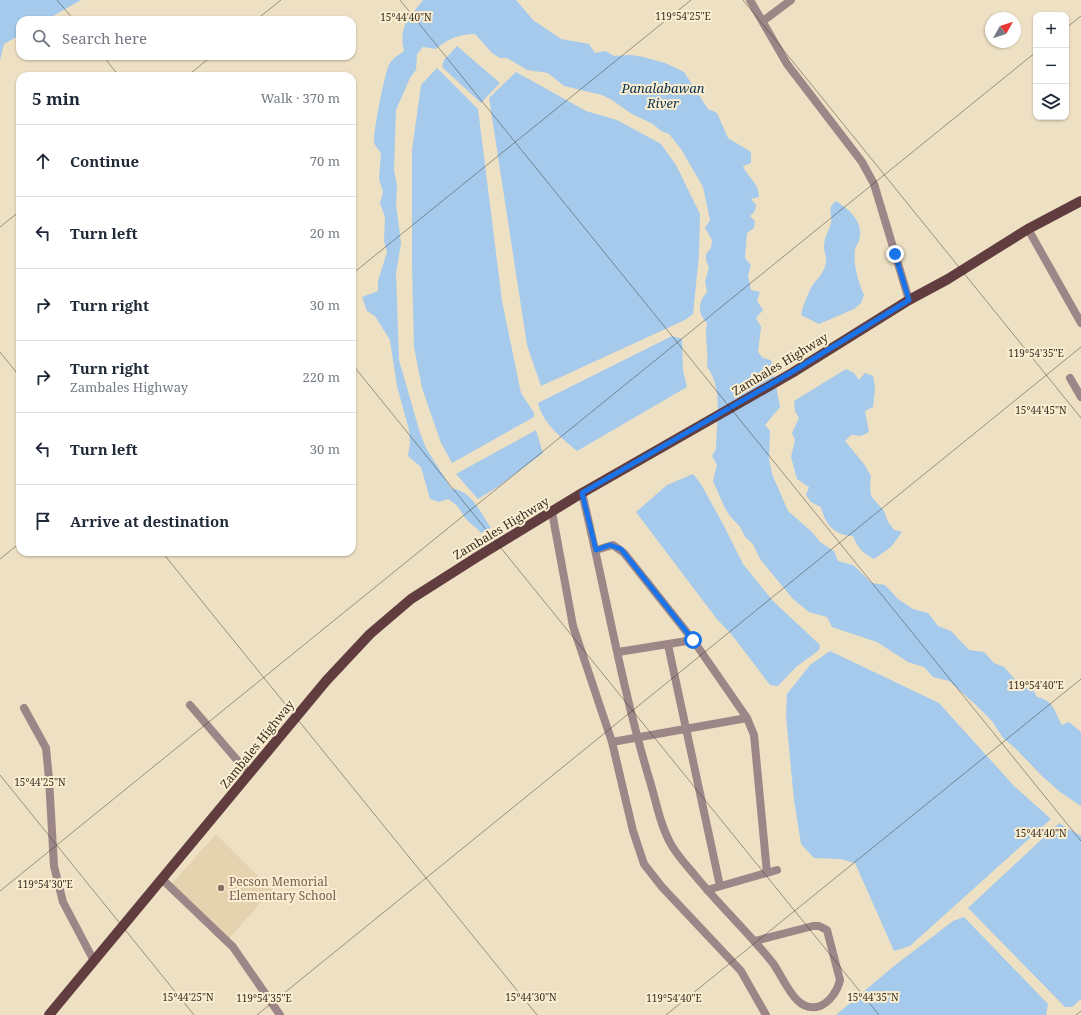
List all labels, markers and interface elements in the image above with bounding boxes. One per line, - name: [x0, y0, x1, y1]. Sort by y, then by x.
- text: 119°54'25"E: [655, 9, 711, 23]
- text: 15°44'40"N: [380, 10, 432, 24]
- north arrow: [985, 12, 1021, 48]
- map controls: [1033, 12, 1069, 120]
- button: +: [1033, 12, 1069, 48]
- search box: [16, 16, 356, 60]
- icon: search: [30, 27, 52, 49]
- text: Search here: [62, 28, 147, 48]
- button: −: [1033, 48, 1069, 84]
- water label: Panalabawan River: [620, 79, 705, 112]
- button: layers: [1033, 84, 1069, 120]
- text: 5 min: [32, 87, 80, 110]
- text: Walk · 370 m: [261, 89, 340, 107]
- icon: ahead: [32, 150, 54, 172]
- text: Continue: [70, 151, 139, 171]
- text: 70 m: [310, 152, 340, 170]
- icon: left: [32, 222, 54, 244]
- text: Turn left: [70, 223, 138, 243]
- text: 20 m: [310, 224, 340, 242]
- route end: [886, 245, 904, 263]
- icon: right: [32, 294, 54, 316]
- text: Turn right: [70, 295, 149, 315]
- text: 30 m: [310, 296, 340, 314]
- street label: Zambales Highway: [729, 329, 831, 399]
- text: 119°54'35"E: [1008, 346, 1064, 360]
- text: Turn right: [70, 358, 149, 378]
- icon: right: [32, 366, 54, 388]
- text: 220 m: [303, 368, 340, 386]
- text: Zambales Highway: [70, 378, 188, 396]
- text: 15°44'45"N: [1015, 403, 1067, 417]
- icon: left: [32, 438, 54, 460]
- text: Turn left: [70, 439, 138, 459]
- text: 30 m: [310, 440, 340, 458]
- street label: Zambales Highway: [450, 493, 552, 563]
- icon: arrive: [32, 510, 54, 532]
- text: Arrive at destination: [70, 511, 229, 531]
- route start: [684, 631, 702, 649]
- text: 119°54'40"E: [1008, 678, 1064, 692]
- street label: Zambales Highway: [216, 696, 298, 792]
- text: 15°44'25"N: [14, 775, 66, 789]
- text: 15°44'40"N: [1015, 826, 1067, 840]
- place label: Pecson Memorial Elementary School: [229, 873, 337, 904]
- text: 119°54'30"E: [17, 877, 73, 891]
- marker: Pecson Memorial Elementary School: [216, 883, 226, 893]
- text: 15°44'25"N: [162, 990, 214, 1004]
- text: 15°44'30"N: [505, 990, 557, 1004]
- text: 15°44'35"N: [847, 990, 899, 1004]
- text: 119°54'35"E: [236, 991, 292, 1005]
- text: 119°54'40"E: [646, 991, 702, 1005]

